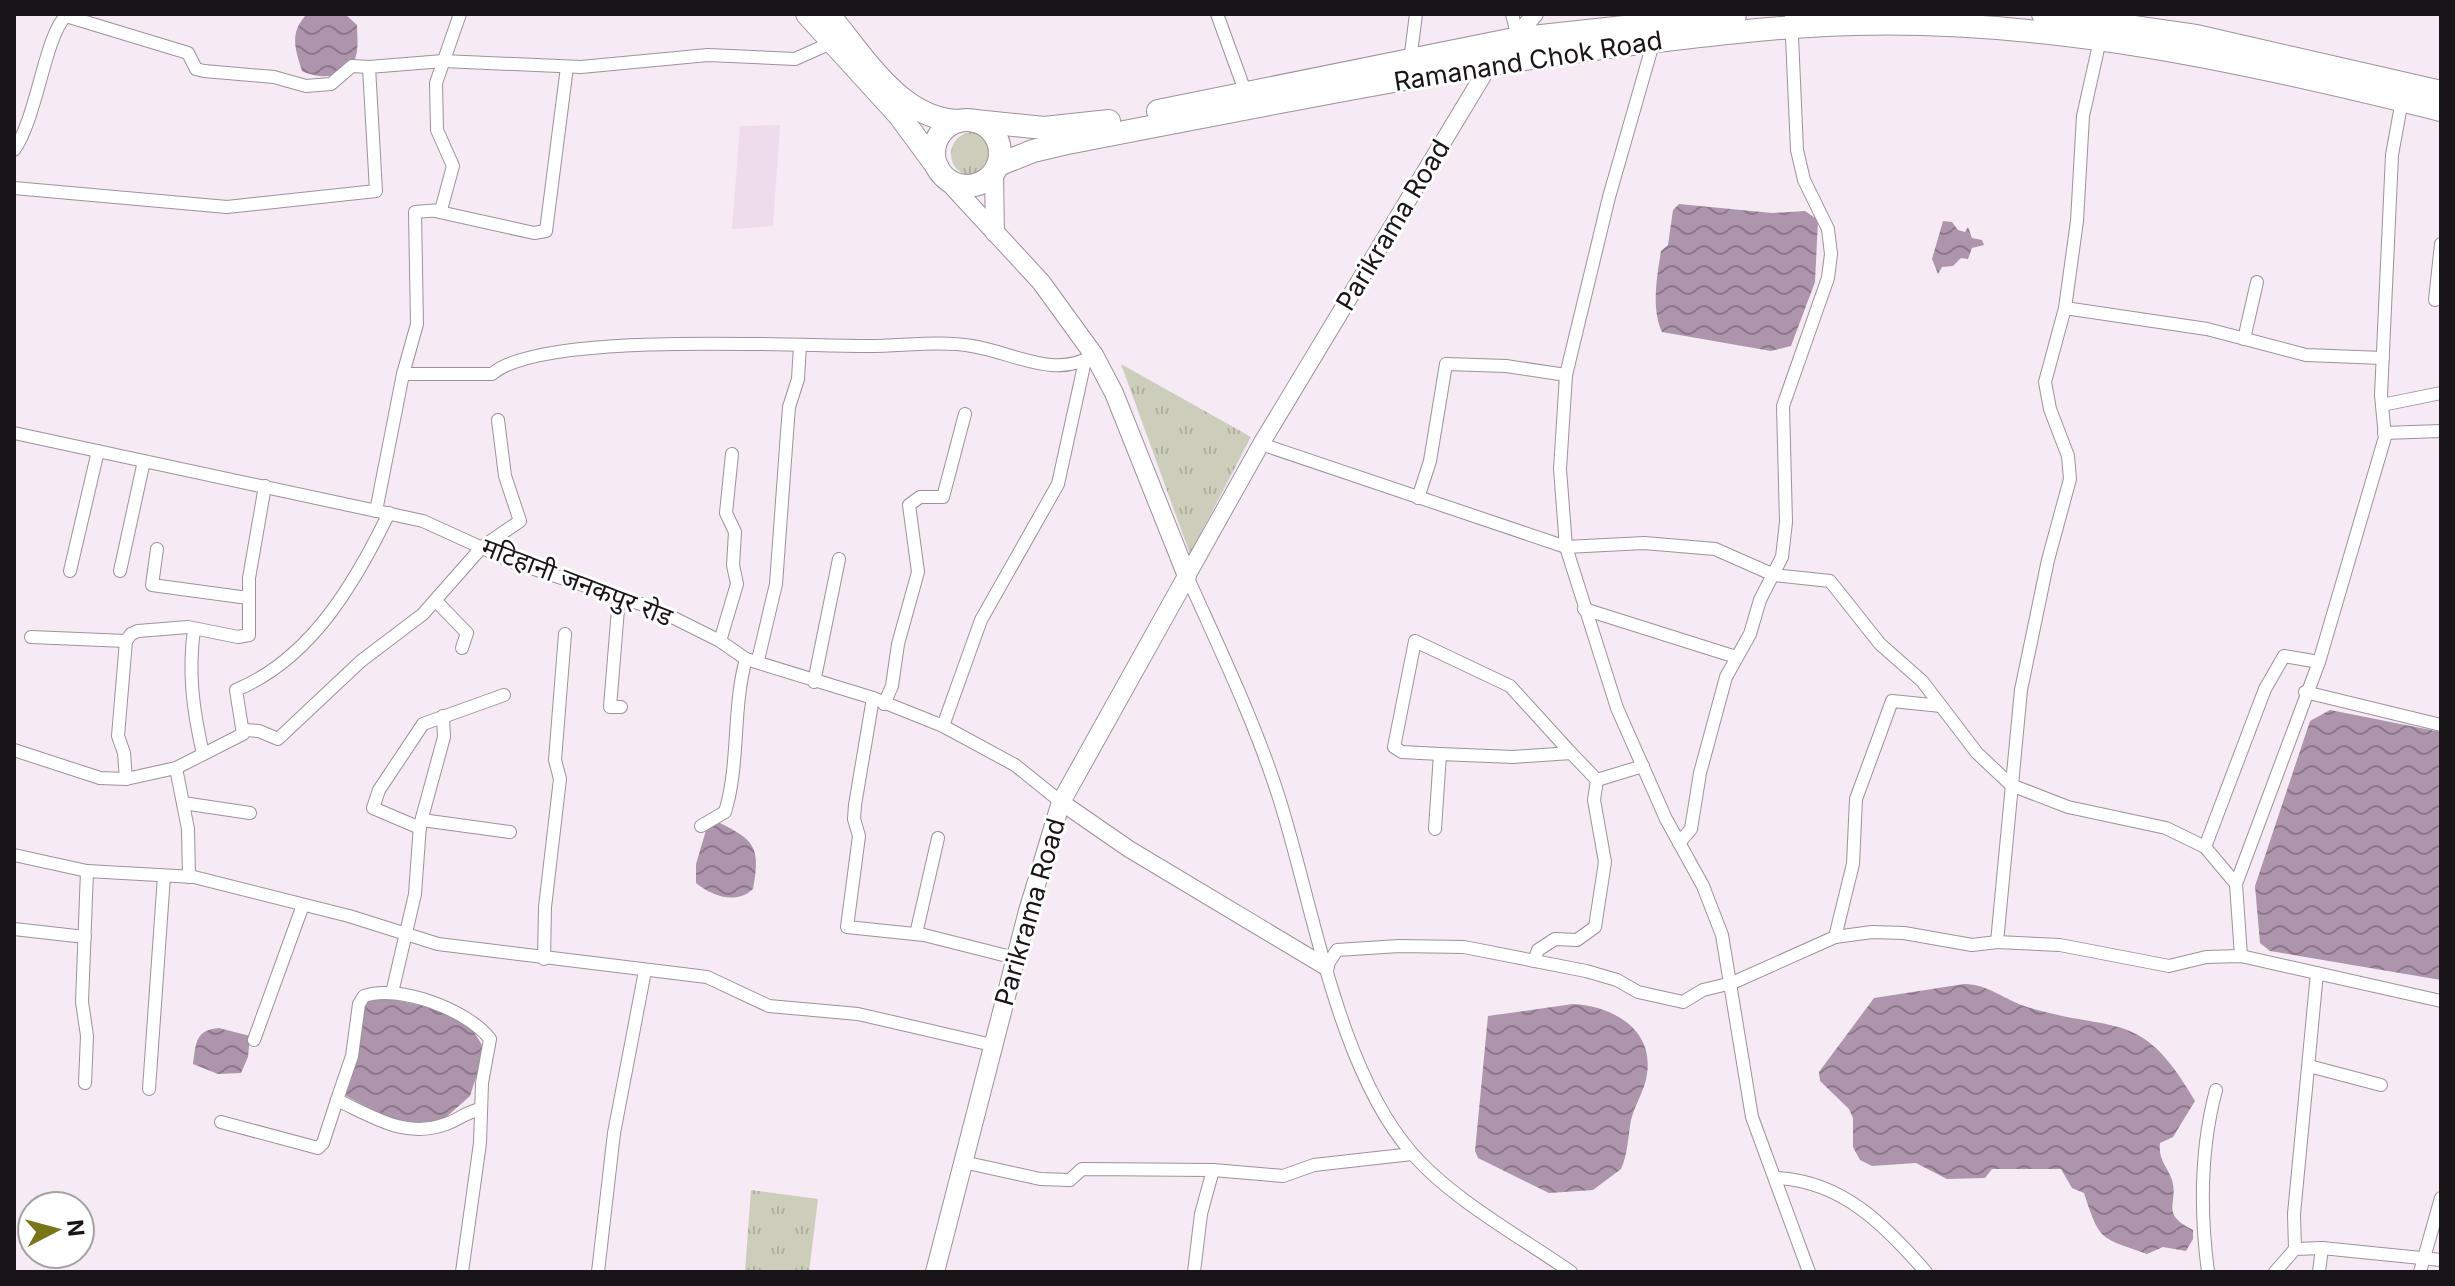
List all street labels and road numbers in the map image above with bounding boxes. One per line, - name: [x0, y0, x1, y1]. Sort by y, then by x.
- street label: Ramanand Chok Road: [1391, 24, 1664, 97]
- street label: Parikrama Road: [1329, 134, 1456, 316]
- street label: मटिहानी जनकपुर रोड: [477, 531, 678, 634]
- street label: Parikrama Road: [988, 814, 1071, 1009]

